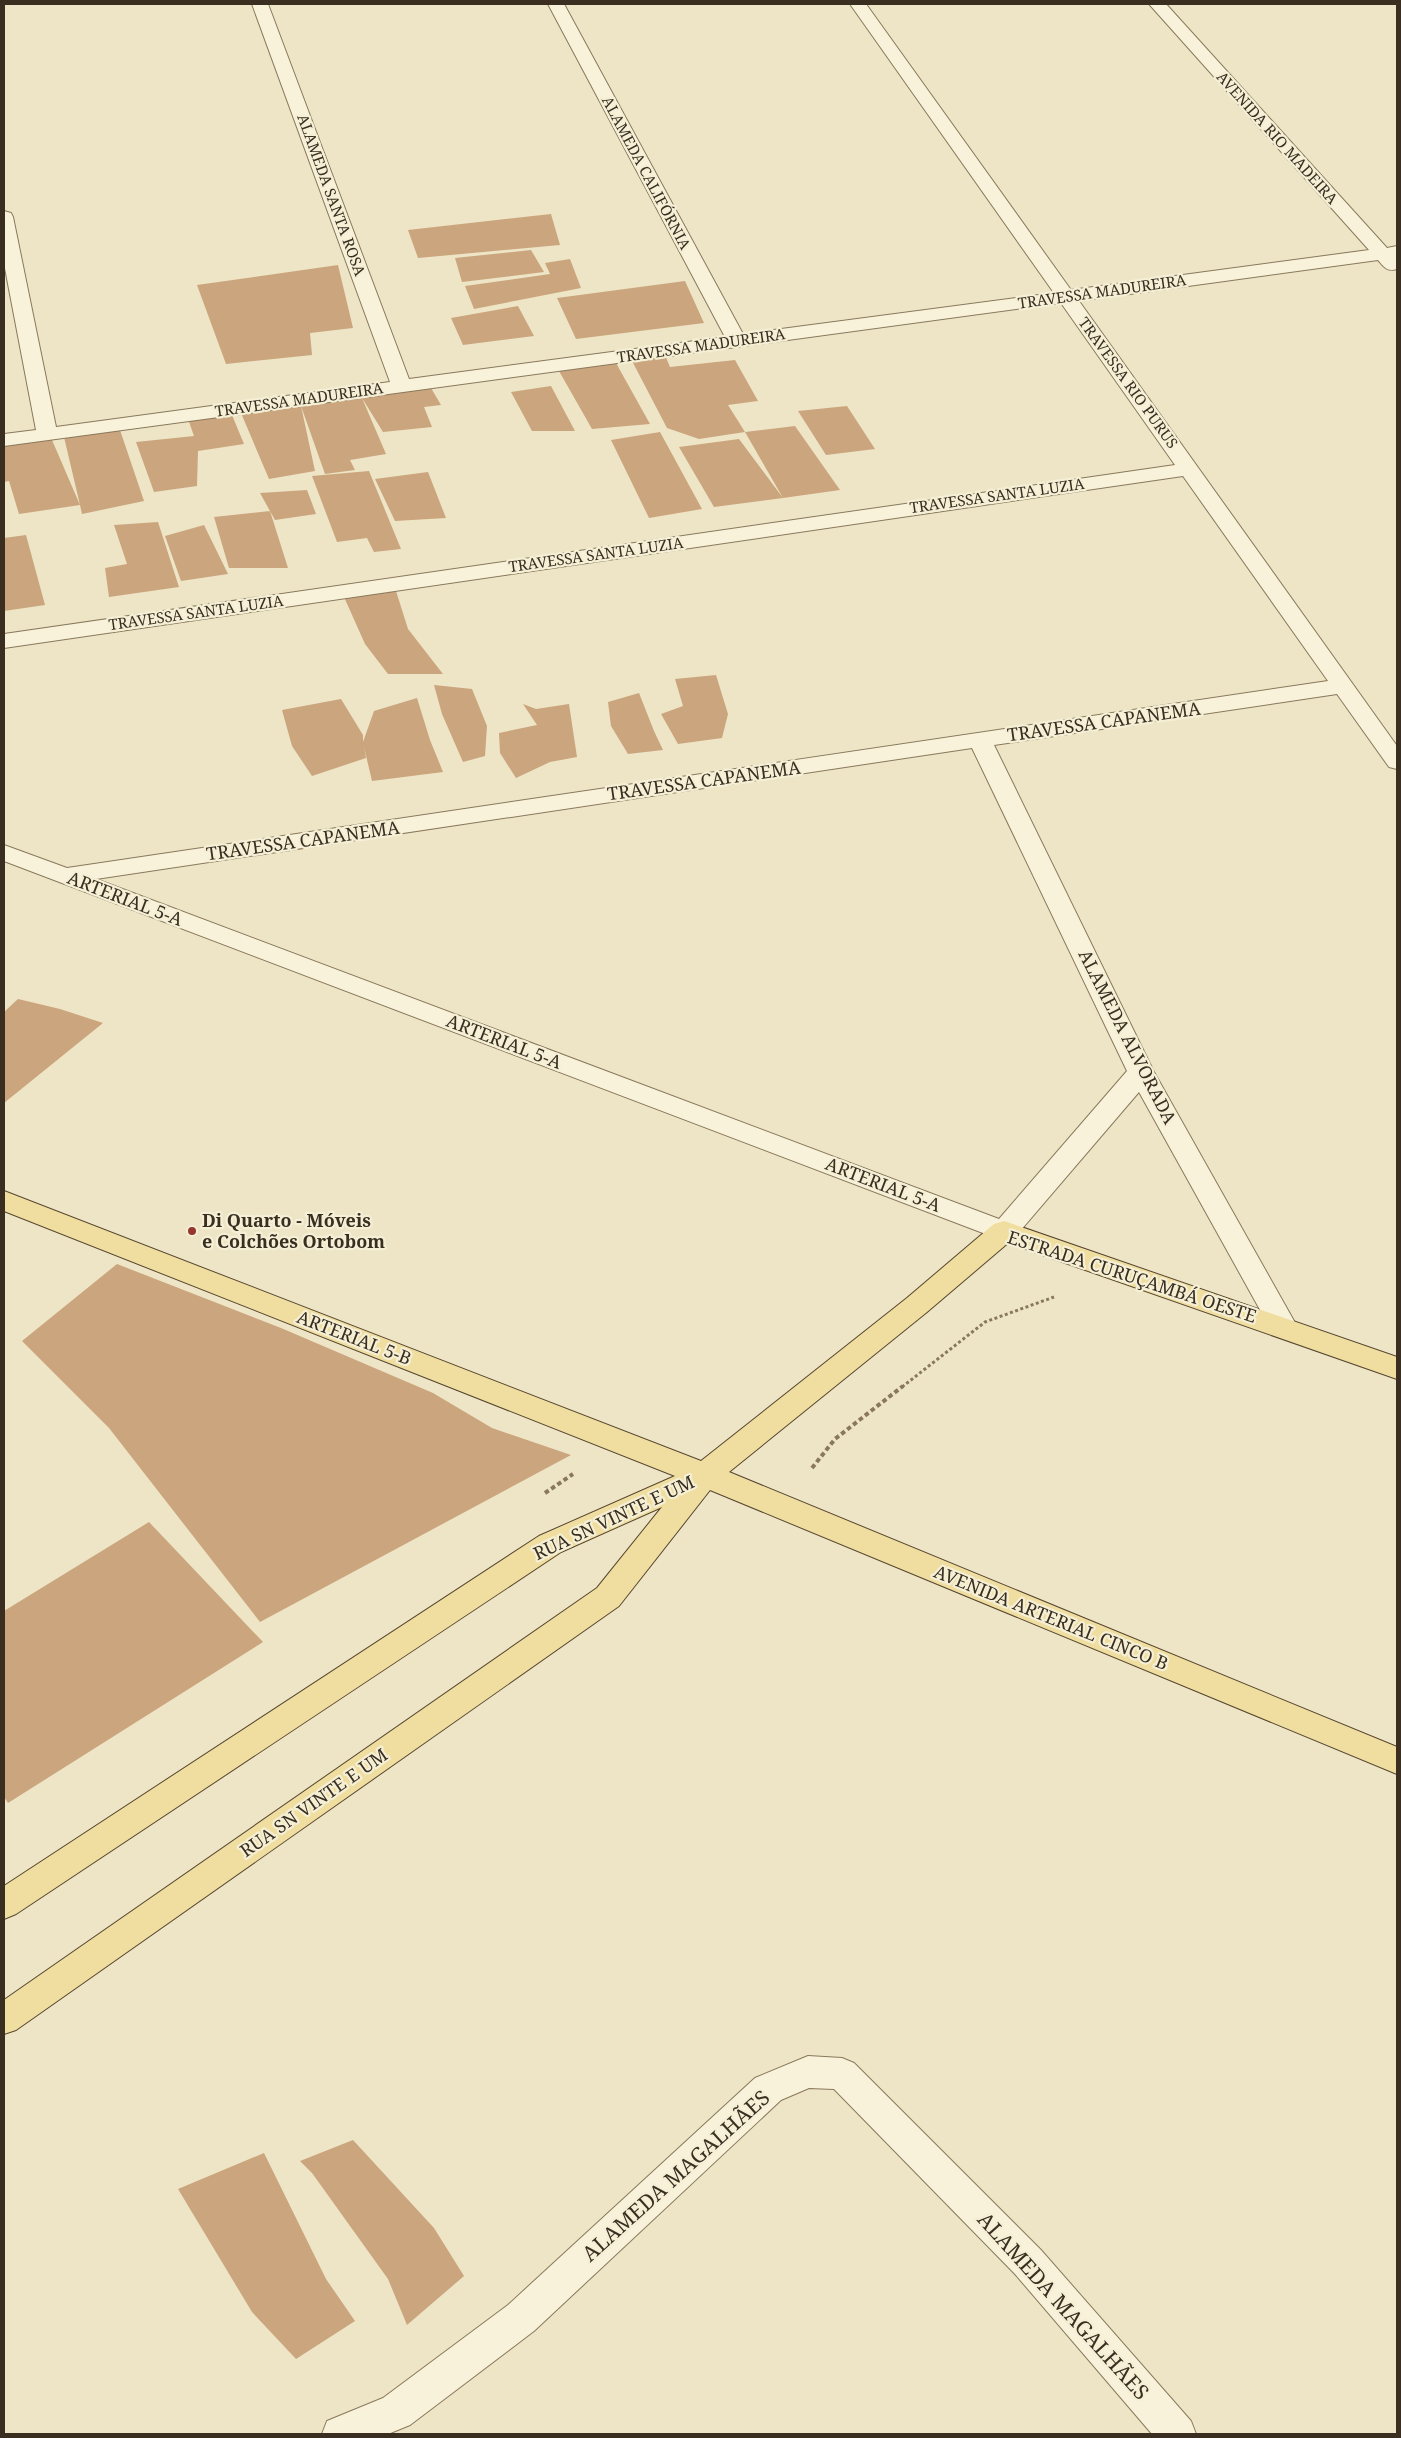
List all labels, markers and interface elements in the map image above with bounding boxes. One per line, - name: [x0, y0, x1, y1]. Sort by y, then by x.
- street label: AVENIDA RIO MADEIRA: [1213, 67, 1343, 208]
- street label: ALAMEDA CALIFÓRNIA: [598, 92, 696, 253]
- street label: ALAMEDA SANTA ROSA: [293, 111, 371, 279]
- street label: TRAVESSA MADUREIRA: [1016, 269, 1188, 313]
- street label: TRAVESSA RIO PURUS: [1075, 313, 1183, 452]
- street label: TRAVESSA MADUREIRA: [615, 323, 787, 367]
- street label: TRAVESSA MADUREIRA: [213, 377, 385, 421]
- street label: TRAVESSA SANTA LUZIA: [908, 473, 1086, 517]
- street label: TRAVESSA SANTA LUZIA: [507, 532, 685, 576]
- street label: TRAVESSA SANTA LUZIA: [107, 590, 285, 634]
- street label: TRAVESSA CAPANEMA: [1006, 696, 1202, 746]
- street label: TRAVESSA CAPANEMA: [606, 755, 802, 805]
- street label: TRAVESSA CAPANEMA: [205, 815, 401, 865]
- street label: ARTERIAL 5-A: [64, 865, 187, 931]
- street label: ALAMEDA ALVORADA: [1073, 945, 1182, 1128]
- street label: ARTERIAL 5-A: [443, 1008, 566, 1074]
- street label: ARTERIAL 5-A: [822, 1151, 945, 1217]
- place label: Di Quarto - Móveis e Colchões Ortobom: [202, 1208, 385, 1253]
- street label: ESTRADA CURUÇAMBÁ OESTE: [1005, 1224, 1260, 1328]
- marker: Di Quarto - Móveis e Colchões Ortobom: [186, 1225, 198, 1237]
- street label: ARTERIAL 5-B: [294, 1304, 415, 1370]
- street label: RUA SN VINTE E UM: [529, 1469, 698, 1565]
- street label: AVENIDA ARTERIAL CINCO B: [931, 1559, 1172, 1675]
- street label: RUA SN VINTE E UM: [235, 1742, 392, 1862]
- street label: ALAMEDA MAGALHÃES: [575, 2083, 775, 2267]
- street label: ALAMEDA MAGALHÃES: [972, 2205, 1156, 2405]

